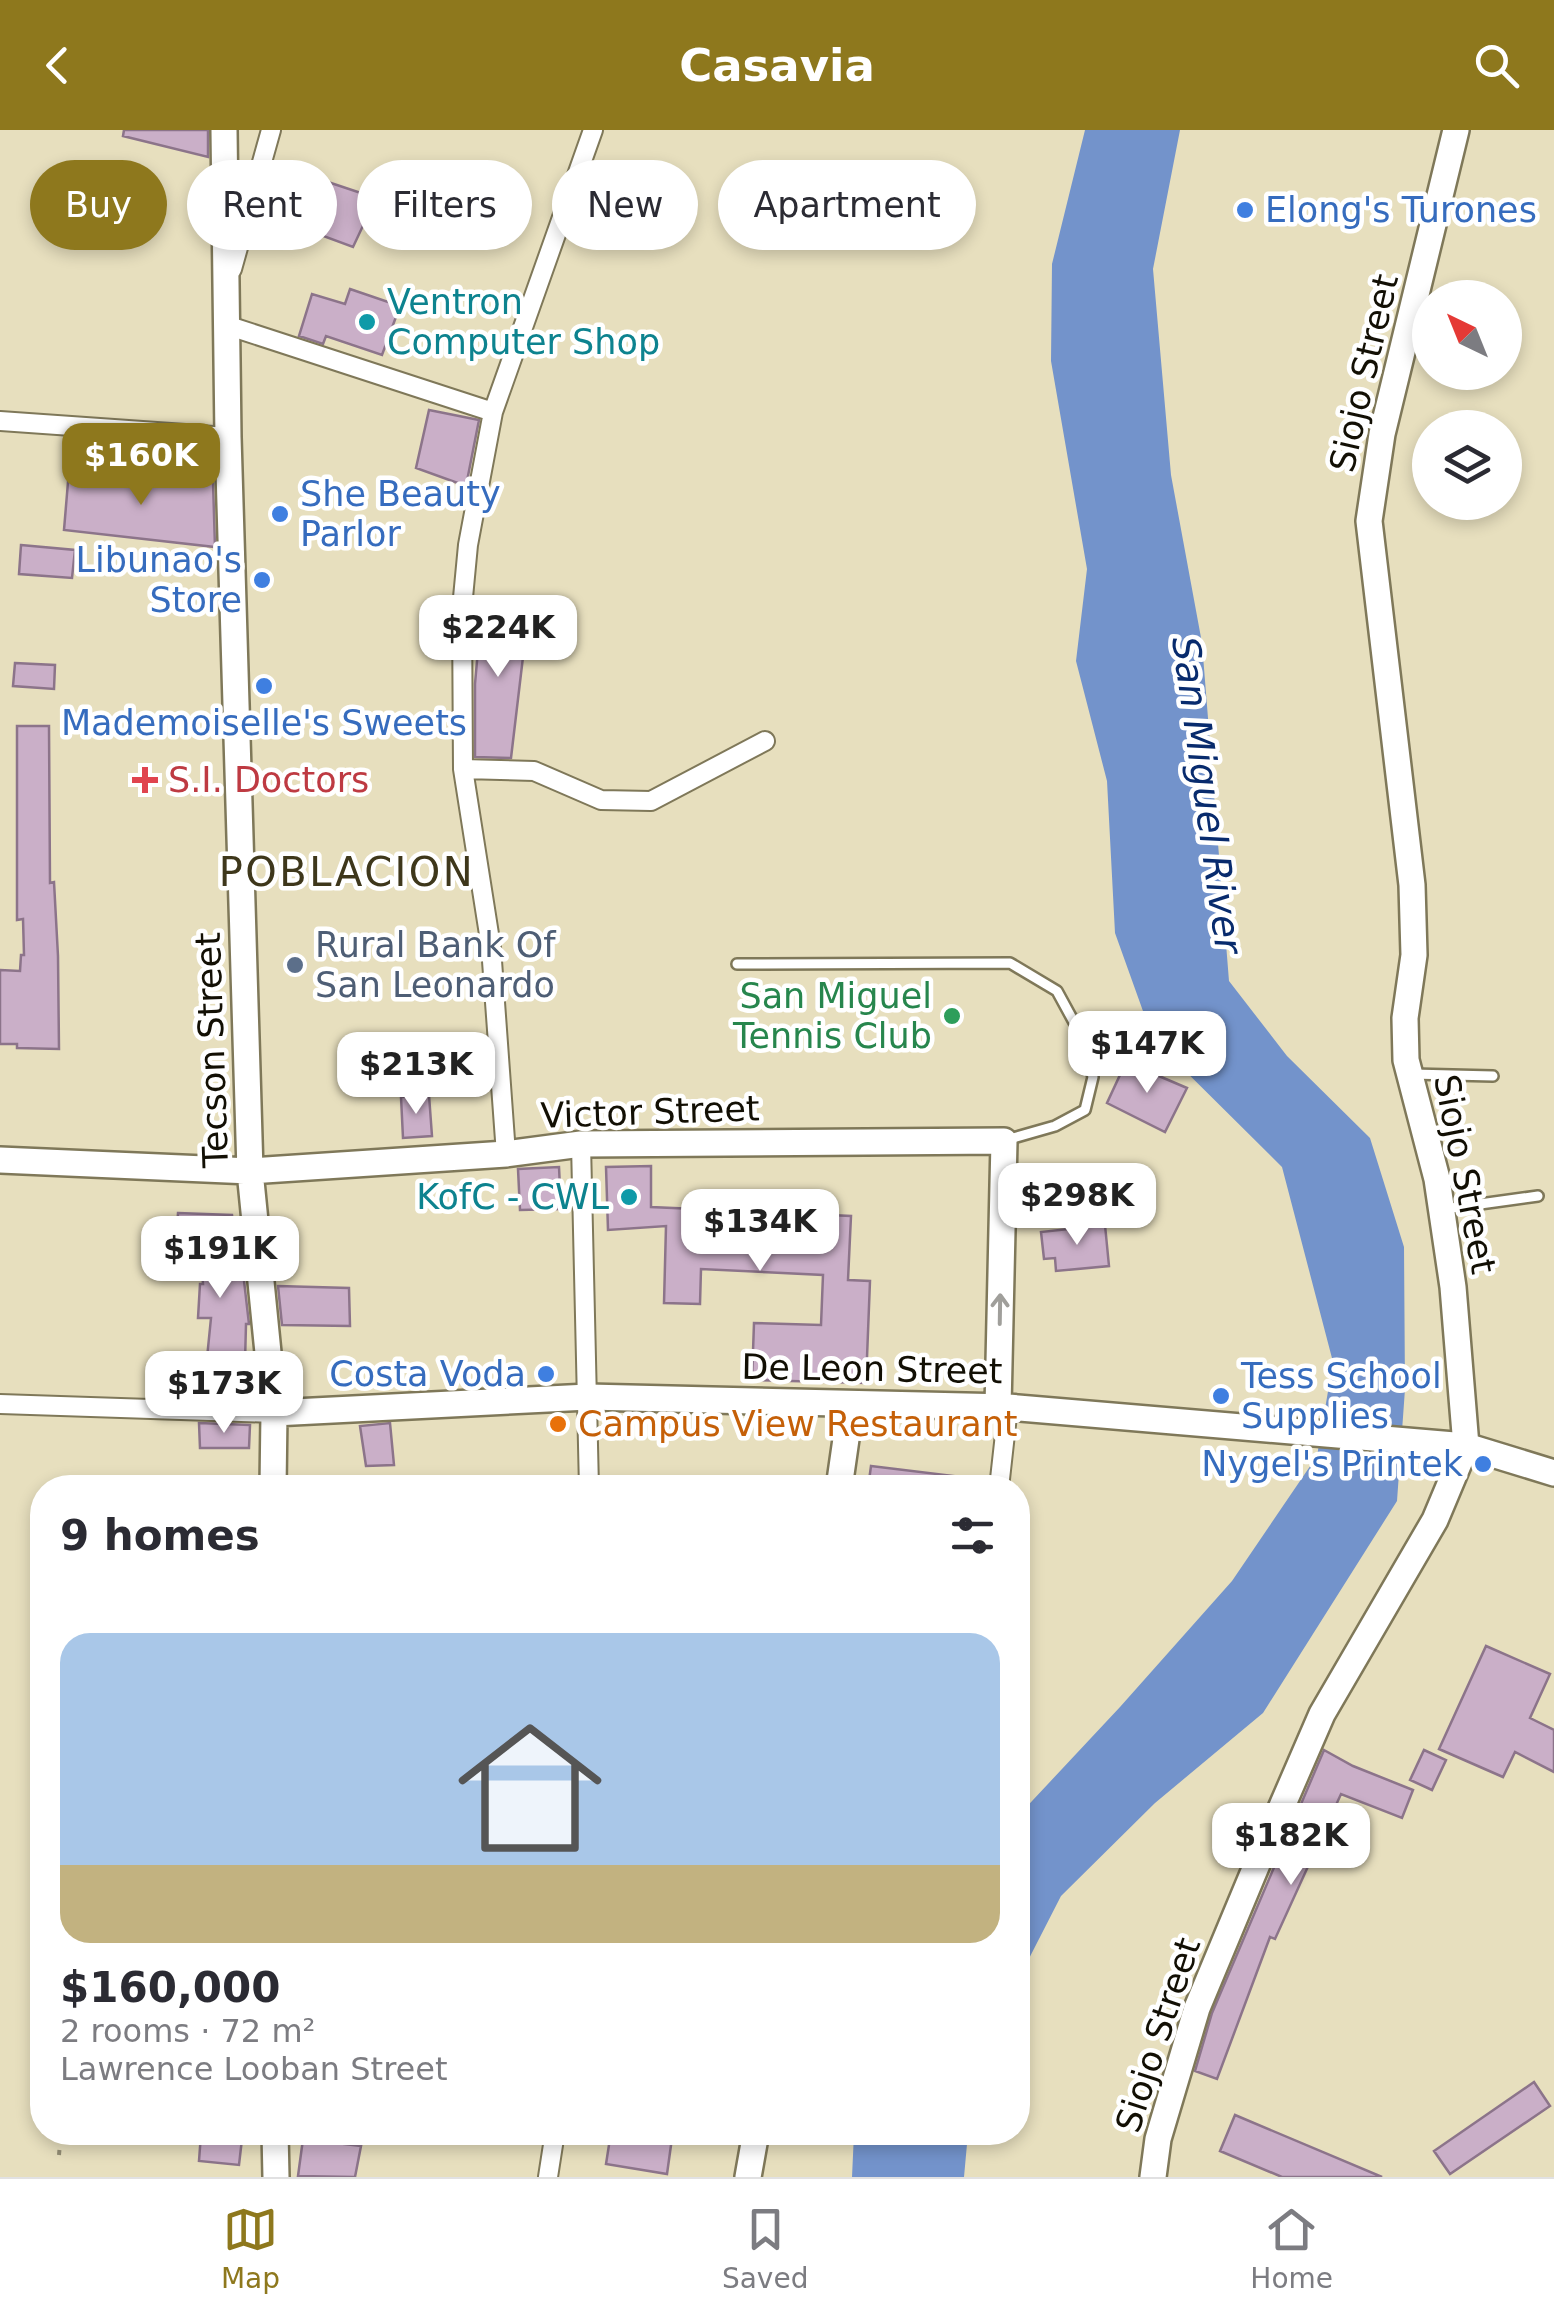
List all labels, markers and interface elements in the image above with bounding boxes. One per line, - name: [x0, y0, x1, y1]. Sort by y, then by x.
- icon: back: [30, 38, 85, 93]
- icon: search: [1469, 38, 1524, 93]
- text: Casavia: [679, 39, 875, 92]
- chip: Buy: [30, 160, 167, 250]
- chip: Rent: [187, 160, 337, 250]
- chip: Filters: [357, 160, 532, 250]
- chip: New: [552, 160, 698, 250]
- chip: Apartment: [718, 160, 976, 250]
- place label: Elong's Turones: [1265, 190, 1537, 230]
- marker: Elong's Turones: [1234, 199, 1256, 221]
- street label: Siojo Street: [1322, 270, 1406, 476]
- north arrow: [1412, 280, 1522, 390]
- map controls: [1412, 280, 1522, 520]
- place label: Ventron Computer Shop: [387, 282, 660, 362]
- marker: Ventron Computer Shop: [356, 311, 378, 333]
- button: layers: [1412, 410, 1522, 520]
- pin: $160K: [71, 423, 211, 508]
- text: $160K: [84, 436, 198, 474]
- place label: She Beauty Parlor: [300, 474, 501, 554]
- marker: She Beauty Parlor: [269, 503, 291, 525]
- place label: Libunao's Store: [75, 540, 242, 620]
- marker: Libunao's Store: [251, 569, 273, 591]
- pin: $224K: [428, 595, 568, 680]
- text: $224K: [441, 608, 555, 646]
- water label: San Miguel River: [1163, 634, 1251, 959]
- marker: Mademoiselle's Sweets: [253, 675, 275, 697]
- place label: Mademoiselle's Sweets: [61, 703, 467, 743]
- place label: S.I. Doctors: [168, 760, 369, 800]
- marker: S.I. Doctors: [132, 767, 158, 793]
- district label: POBLACION: [219, 849, 475, 895]
- place label: Rural Bank Of San Leonardo: [315, 925, 556, 1005]
- street label: Tecson Street: [188, 932, 236, 1169]
- marker: Rural Bank Of San Leonardo: [284, 954, 306, 976]
- place label: San Miguel Tennis Club: [732, 976, 932, 1056]
- marker: San Miguel Tennis Club: [941, 1005, 963, 1027]
- pin: $147K: [1077, 1011, 1217, 1096]
- text: $147K: [1090, 1024, 1204, 1062]
- pin: $213K: [346, 1032, 486, 1117]
- text: $213K: [359, 1045, 473, 1083]
- street label: Siojo Street: [1426, 1071, 1504, 1277]
- street label: Victor Street: [540, 1088, 760, 1136]
- pin: $298K: [1007, 1163, 1147, 1248]
- text: $298K: [1020, 1176, 1134, 1214]
- place label: KofC - CWL: [416, 1177, 609, 1217]
- marker: KofC - CWL: [618, 1186, 640, 1208]
- pin: $134K: [690, 1189, 830, 1274]
- text: $134K: [703, 1202, 817, 1240]
- pin: $191K: [150, 1216, 290, 1301]
- text: $191K: [163, 1229, 277, 1267]
- one-way arrow: [991, 1294, 1010, 1326]
- street label: De Leon Street: [741, 1347, 1003, 1391]
- pin: $173K: [154, 1351, 294, 1436]
- place label: Costa Voda: [329, 1354, 526, 1394]
- place label: Tess School Supplies: [1240, 1356, 1442, 1436]
- marker: Costa Voda: [535, 1363, 557, 1385]
- text: $173K: [167, 1364, 281, 1402]
- marker: Tess School Supplies: [1210, 1385, 1232, 1407]
- place label: Campus View Restaurant: [578, 1404, 1018, 1444]
- marker: Campus View Restaurant: [547, 1413, 569, 1435]
- place label: Nygel's Printek: [1201, 1444, 1464, 1484]
- marker: Nygel's Printek: [1472, 1453, 1494, 1475]
- icon: filters: [945, 1508, 1000, 1563]
- text: 9 homes: [60, 1511, 260, 1560]
- icon: home: [440, 1698, 620, 1878]
- pin: $182K: [1221, 1803, 1361, 1888]
- text: $182K: [1234, 1816, 1348, 1854]
- street label: Siojo Street: [1108, 1933, 1208, 2137]
- text: $160,000: [60, 1963, 281, 2012]
- text: 2 rooms · 72 m²: [60, 2012, 315, 2050]
- text: Lawrence Looban Street: [60, 2050, 448, 2088]
- tab: Map: [221, 2202, 280, 2295]
- tab: Saved: [722, 2202, 808, 2295]
- tab: Home: [1250, 2202, 1333, 2295]

